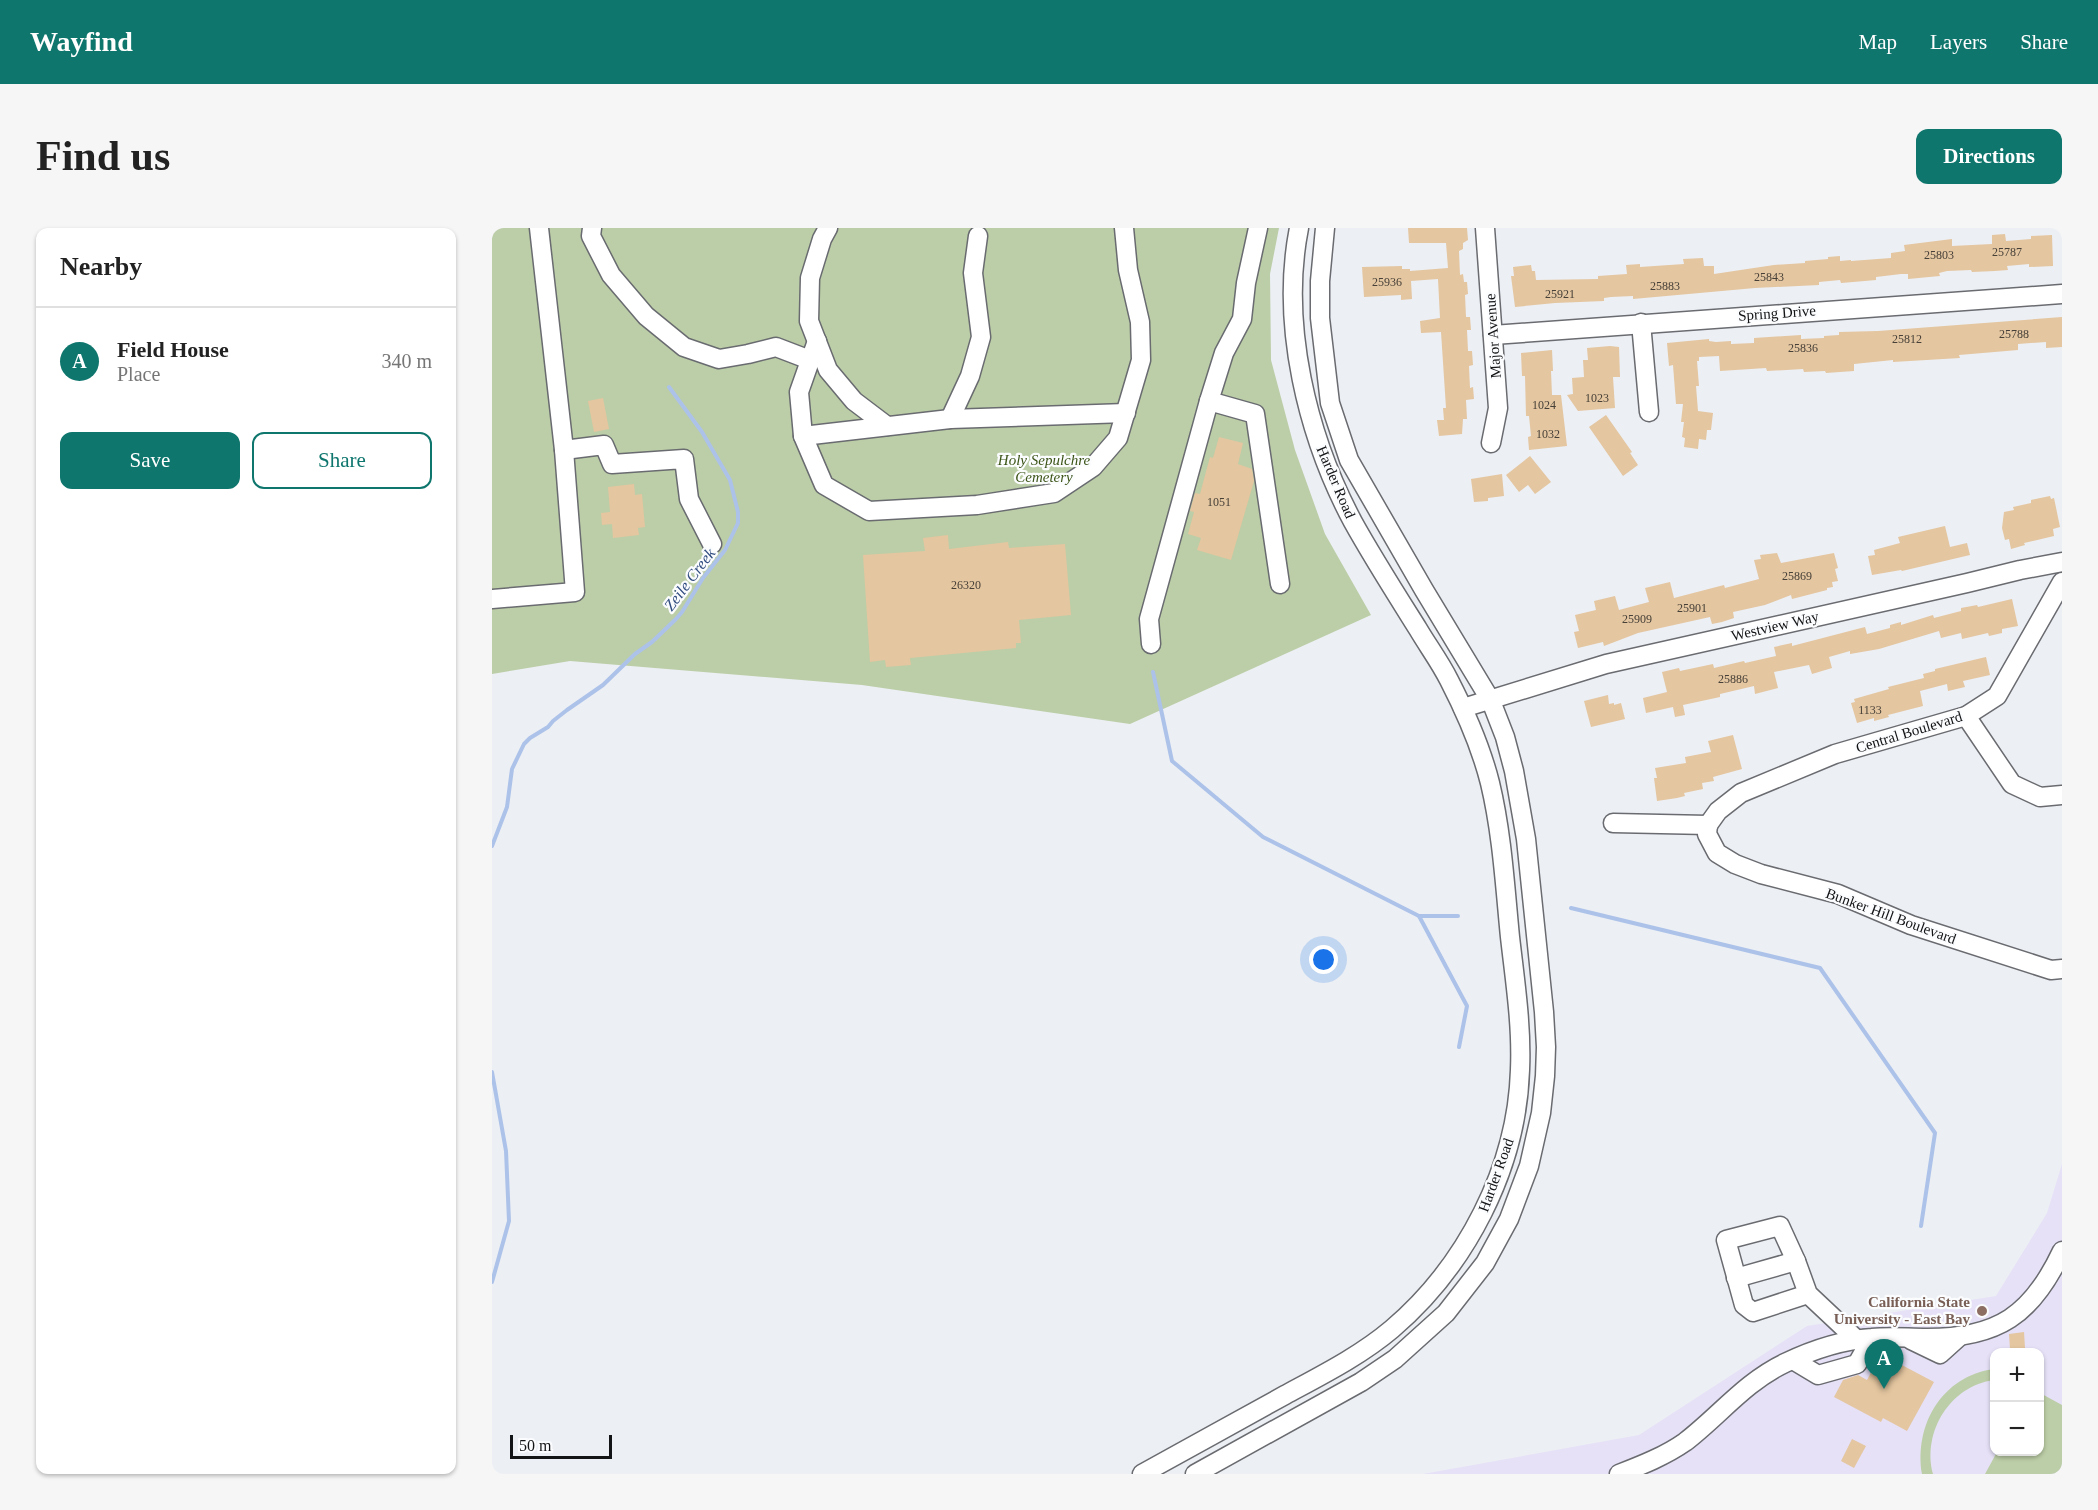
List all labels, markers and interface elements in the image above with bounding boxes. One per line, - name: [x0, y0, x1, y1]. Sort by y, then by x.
- text: Wayfind: [30, 26, 133, 57]
- text: Map: [1859, 30, 1897, 54]
- text: Layers: [1930, 30, 1987, 54]
- text: Share: [2020, 30, 2068, 54]
- button: Directions: [1916, 129, 2062, 184]
- text: Find us: [36, 133, 170, 179]
- house number: 25787: [1992, 245, 2022, 259]
- house number: 25803: [1924, 248, 1954, 262]
- text: Nearby: [60, 252, 142, 281]
- house number: 25843: [1754, 270, 1784, 284]
- house number: 25936: [1372, 275, 1402, 289]
- house number: 25883: [1650, 279, 1680, 293]
- house number: 25921: [1545, 287, 1575, 301]
- street label: Major Avenue: [1482, 293, 1504, 379]
- street label: Spring Drive: [1738, 302, 1817, 324]
- house number: 25788: [1999, 327, 2029, 341]
- house number: 25812: [1892, 332, 1922, 346]
- text: Field House: [117, 337, 229, 362]
- house number: 25836: [1788, 341, 1818, 355]
- text: A: [72, 350, 87, 372]
- text: 340 m: [381, 350, 432, 372]
- text: Place: [117, 363, 160, 385]
- house number: 1023: [1585, 391, 1609, 405]
- house number: 1024: [1532, 398, 1556, 412]
- house number: 1032: [1536, 427, 1560, 441]
- button: Save: [60, 432, 240, 489]
- button: Share: [252, 432, 432, 489]
- street label: Harder Road: [1314, 443, 1359, 521]
- park label: Holy Sepulchre Cemetery: [997, 452, 1090, 485]
- house number: 1051: [1207, 495, 1231, 509]
- water label: Zeile Creek: [660, 544, 719, 614]
- house number: 25869: [1782, 569, 1812, 583]
- house number: 26320: [951, 578, 981, 592]
- house number: 25901: [1677, 601, 1707, 615]
- street label: Westview Way: [1730, 608, 1821, 644]
- house number: 25909: [1622, 612, 1652, 626]
- house number: 25886: [1718, 672, 1748, 686]
- house number: 1133: [1858, 703, 1882, 717]
- street label: Central Boulevard: [1854, 708, 1965, 756]
- street label: Bunker Hill Boulevard: [1824, 885, 1959, 947]
- your location: [1309, 945, 1338, 974]
- street label: Harder Road: [1475, 1136, 1517, 1214]
- place label: California State University - East Bay: [1834, 1294, 1970, 1327]
- marker: California State University - East Bay: [1975, 1304, 1989, 1318]
- pin: A: [1864, 1340, 1904, 1389]
- map controls: [1990, 1348, 2044, 1456]
- button: +: [1990, 1348, 2044, 1402]
- button: −: [1990, 1402, 2044, 1456]
- scale bar: [510, 1432, 612, 1460]
- text: 50 m: [519, 1437, 551, 1454]

